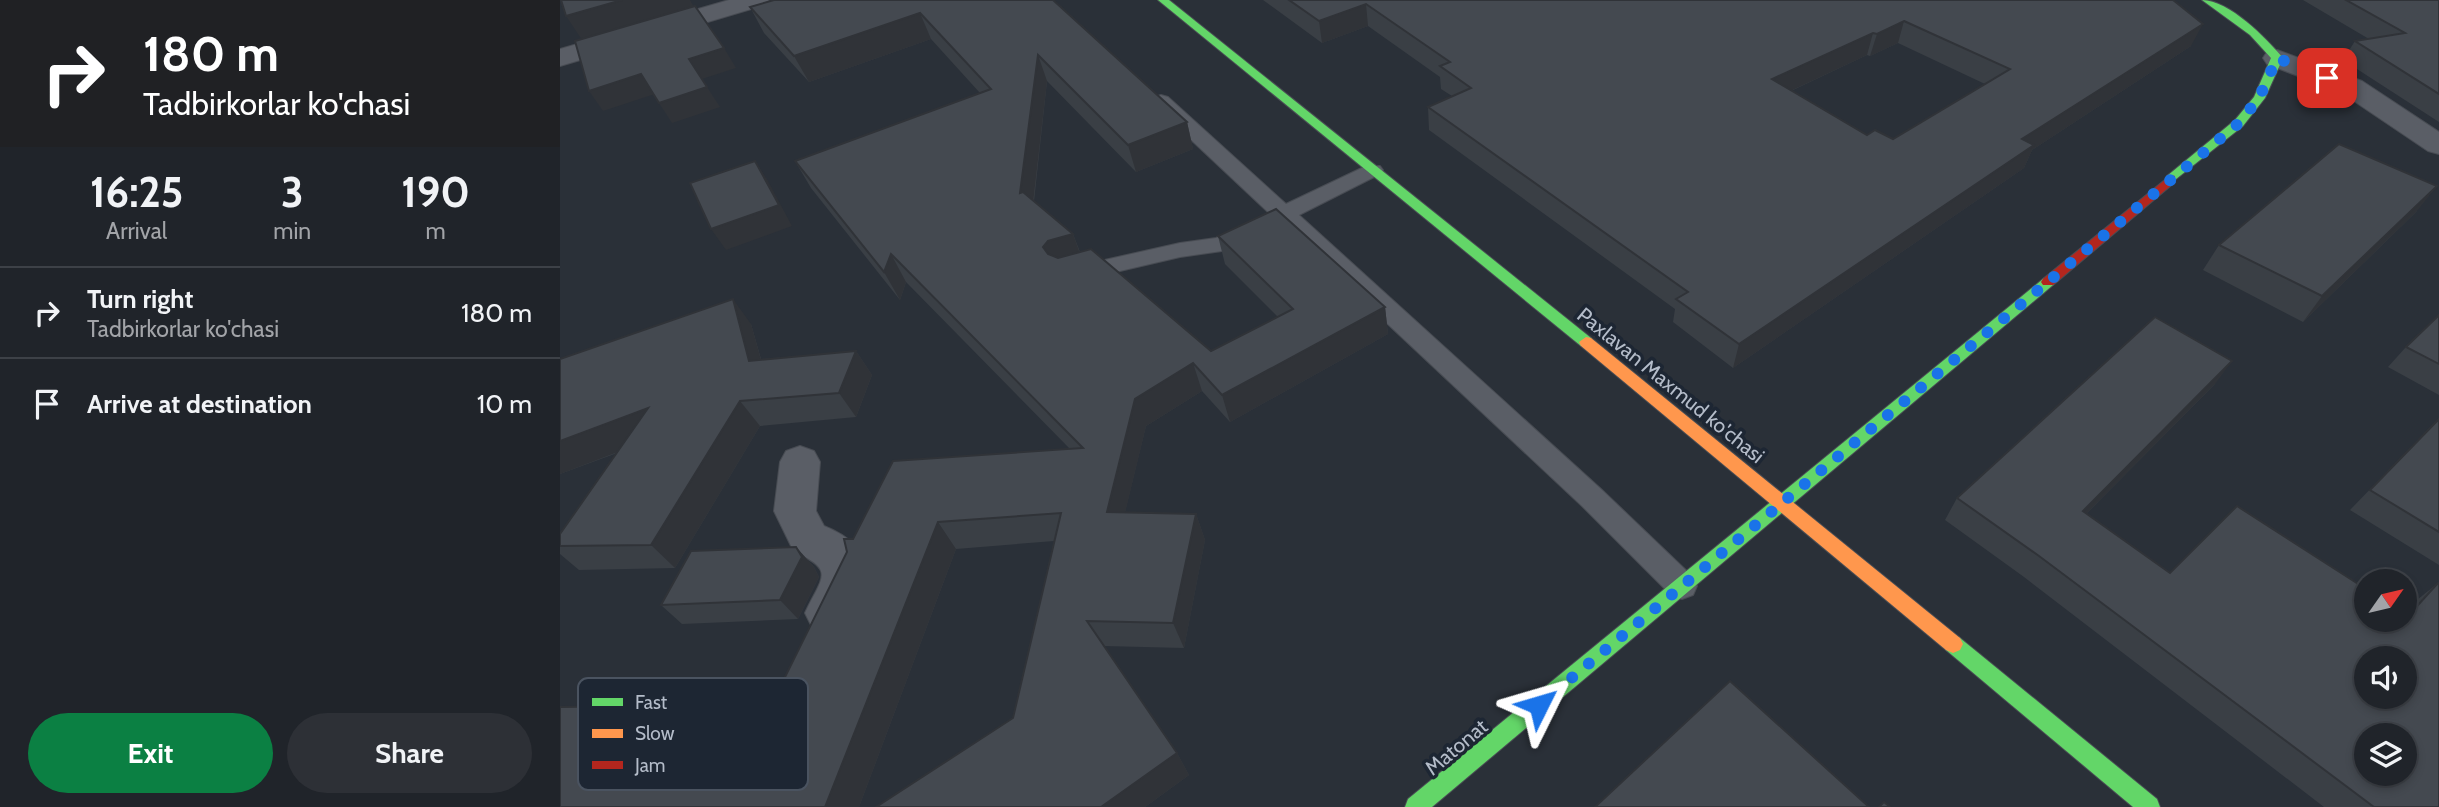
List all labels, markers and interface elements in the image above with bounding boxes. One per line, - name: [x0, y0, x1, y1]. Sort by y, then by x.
- text: 180 m: [143, 24, 279, 83]
- icon: right: [28, 28, 119, 119]
- pin: [2297, 48, 2357, 108]
- icon: arrive: [2308, 59, 2346, 97]
- text: Tadbirkorlar ko'chasi: [143, 84, 410, 123]
- text: 16:25: [90, 166, 183, 218]
- text: 3: [281, 166, 304, 218]
- text: 190: [401, 166, 470, 218]
- text: Arrival: [106, 217, 167, 245]
- text: min: [273, 217, 311, 245]
- text: m: [426, 217, 446, 245]
- text: Turn right: [87, 283, 193, 315]
- icon: right: [28, 294, 66, 332]
- text: 180 m: [461, 297, 532, 329]
- street label: Paxlavan Maxmud ko'chasi: [1572, 302, 1770, 468]
- text: Tadbirkorlar ko'chasi: [87, 315, 279, 343]
- icon: arrive: [28, 385, 66, 423]
- text: Arrive at destination: [87, 388, 312, 420]
- text: 10 m: [477, 388, 532, 420]
- north arrow: [2354, 569, 2417, 632]
- map controls: [2354, 569, 2417, 786]
- button: sound: [2354, 646, 2417, 709]
- position arrow: [1502, 668, 1576, 742]
- legend: [578, 678, 808, 790]
- text: Fast: [635, 691, 668, 714]
- button: Exit: [28, 713, 273, 793]
- button: Share: [287, 713, 532, 793]
- street label: Matonat: [1420, 714, 1492, 780]
- text: Slow: [635, 722, 675, 745]
- button: layers: [2354, 723, 2417, 786]
- text: Jam: [634, 754, 665, 777]

